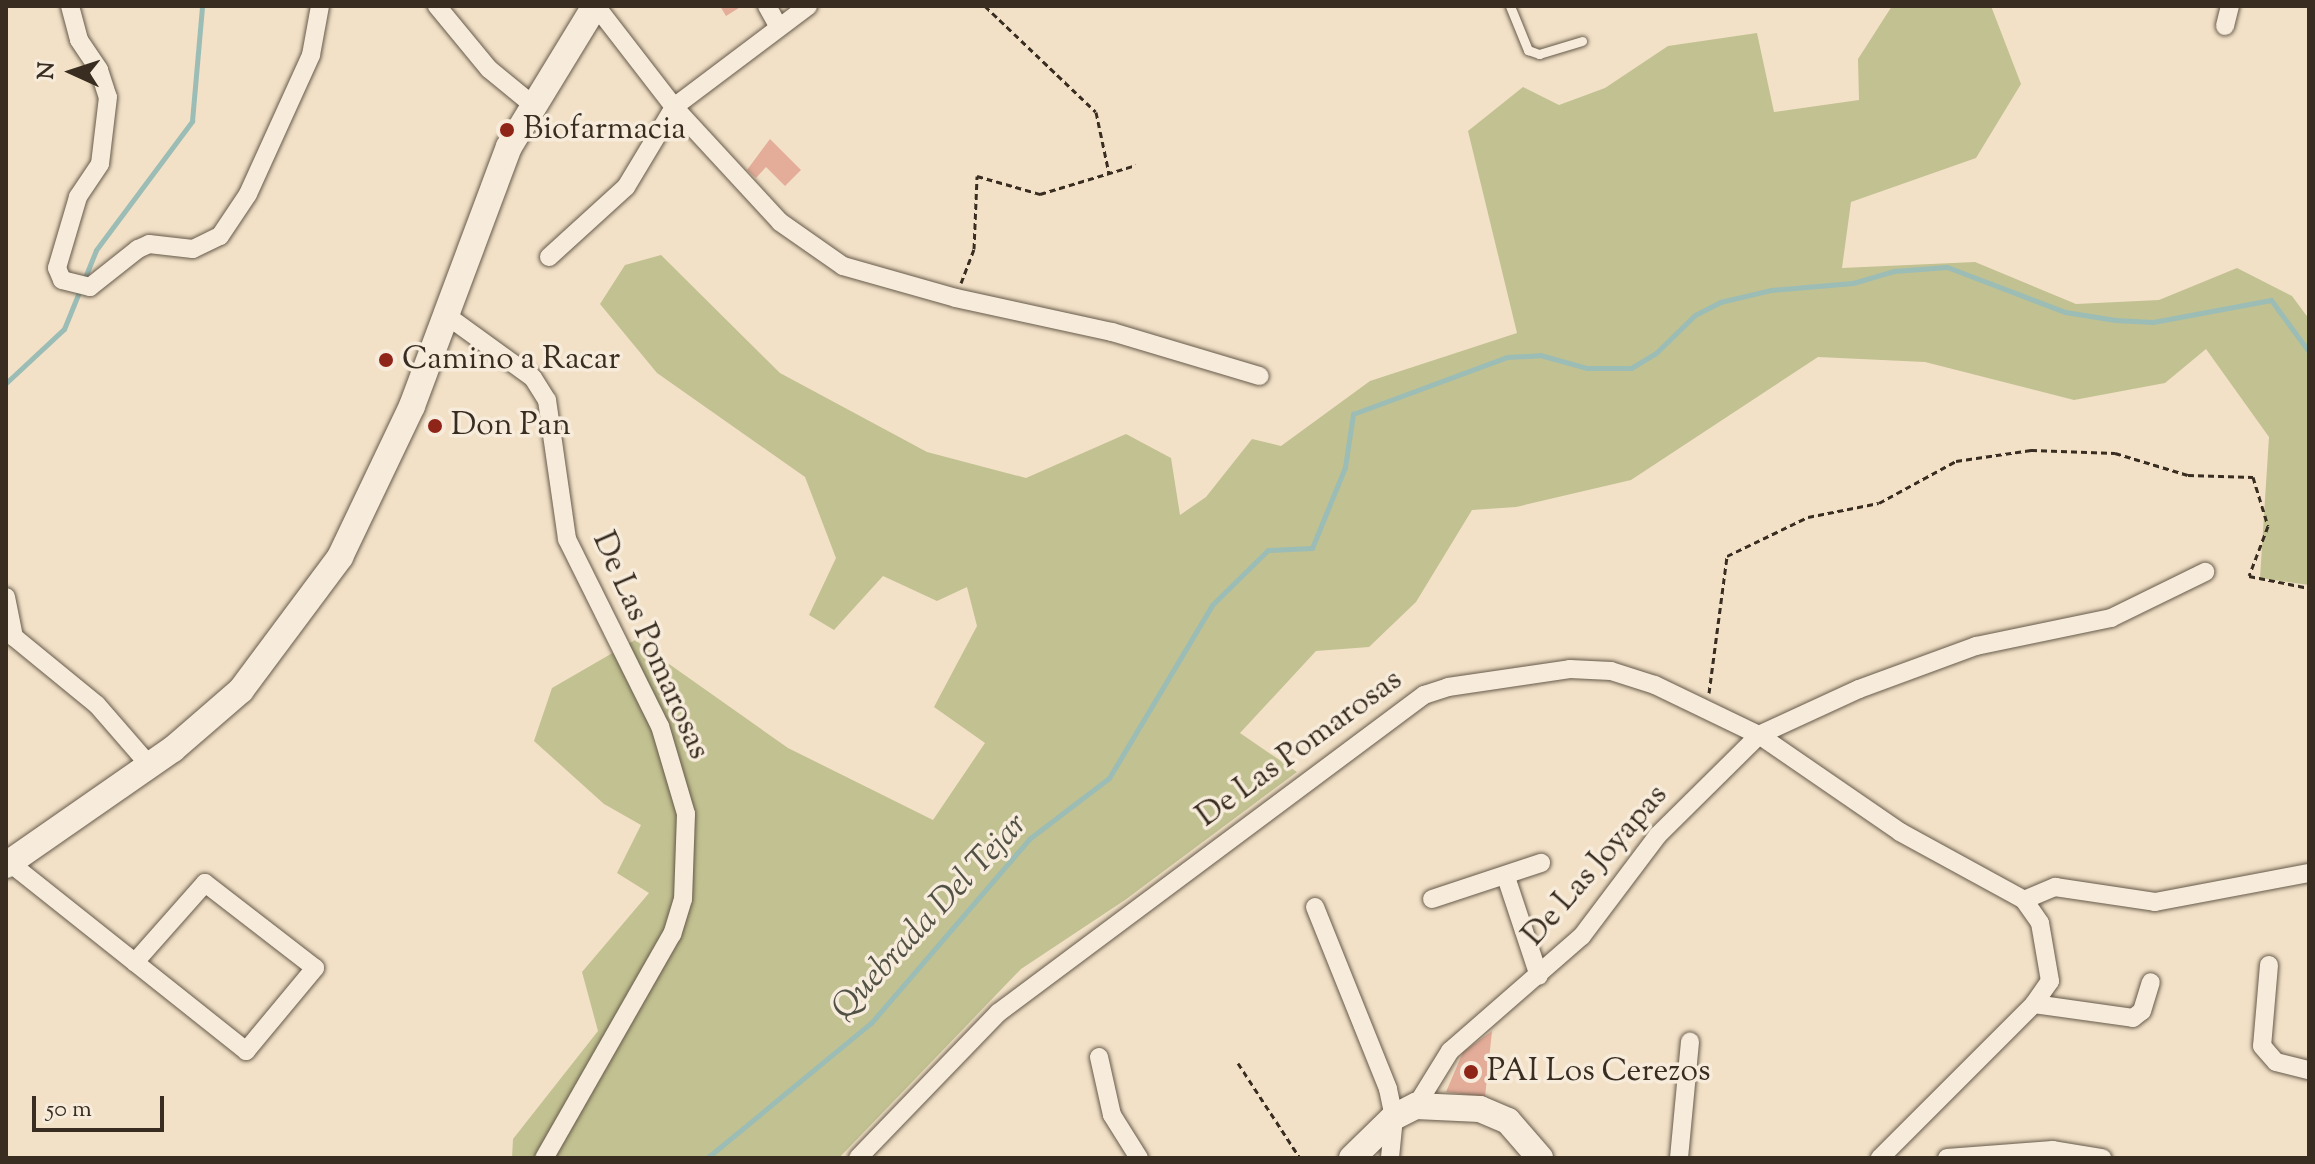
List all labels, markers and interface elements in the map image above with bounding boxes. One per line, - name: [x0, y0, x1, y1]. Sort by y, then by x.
- north arrow: [32, 32, 112, 112]
- text: N: [32, 61, 64, 80]
- place label: Biofarmacia: [523, 111, 686, 149]
- marker: Biofarmacia: [498, 121, 516, 139]
- place label: Camino a Racar: [402, 341, 620, 379]
- marker: Camino a Racar: [377, 351, 395, 369]
- place label: Don Pan: [451, 407, 571, 445]
- marker: Don Pan: [426, 417, 444, 435]
- street label: De Las Pomarosas: [583, 526, 717, 766]
- street label: De Las Pomarosas: [1190, 662, 1410, 836]
- street label: De Las Joyapas: [1515, 777, 1677, 955]
- water label: Quebrada Del Tejar: [824, 805, 1036, 1029]
- place label: PAI Los Cerezos: [1487, 1053, 1710, 1091]
- marker: PAI Los Cerezos: [1462, 1063, 1480, 1081]
- scale bar: [36, 1080, 168, 1130]
- text: 50 m: [46, 1093, 92, 1127]

